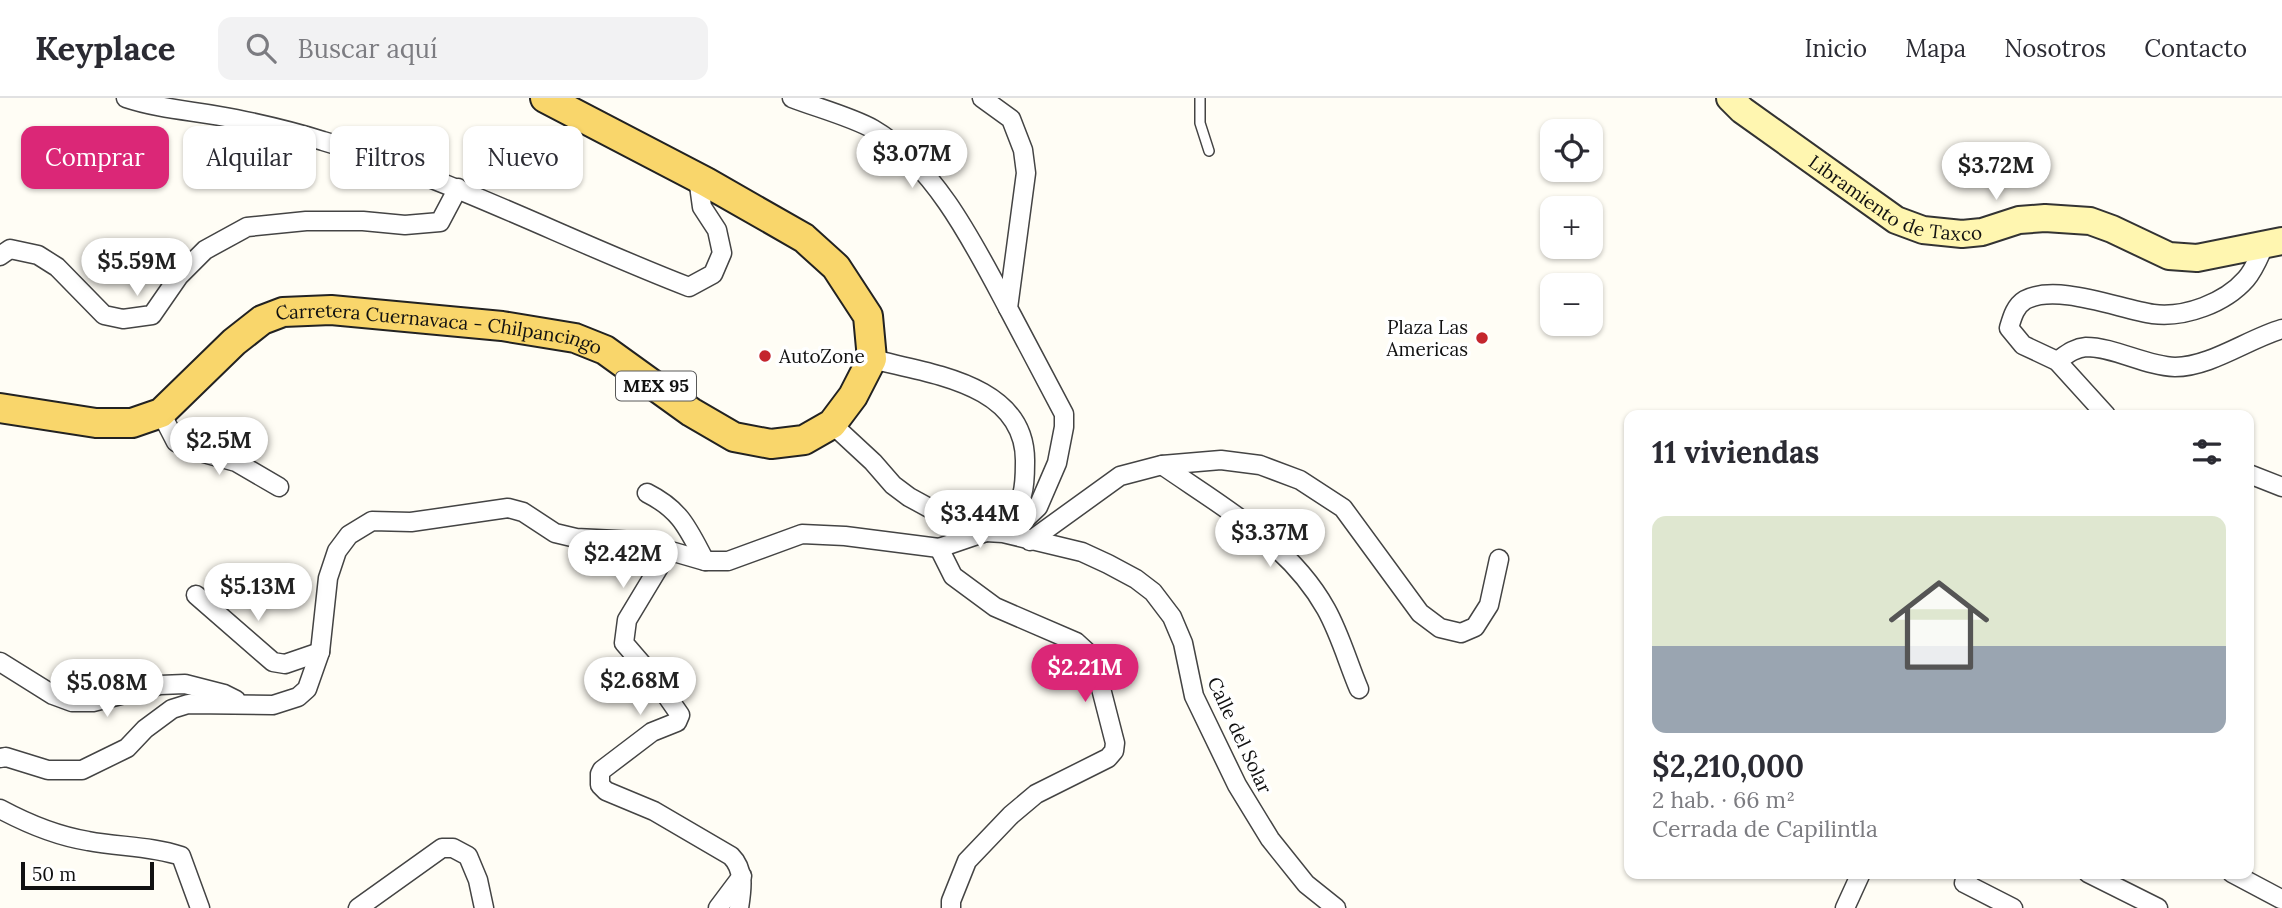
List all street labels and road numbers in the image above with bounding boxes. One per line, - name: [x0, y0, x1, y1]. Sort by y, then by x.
- street label: Libramiento de Taxco: [1804, 150, 1983, 246]
- street label: Carretera Cuernavaca - Chilpancingo: [272, 298, 606, 360]
- road number: MEX 95: [616, 372, 696, 400]
- street label: Calle del Solar: [1203, 673, 1278, 798]

